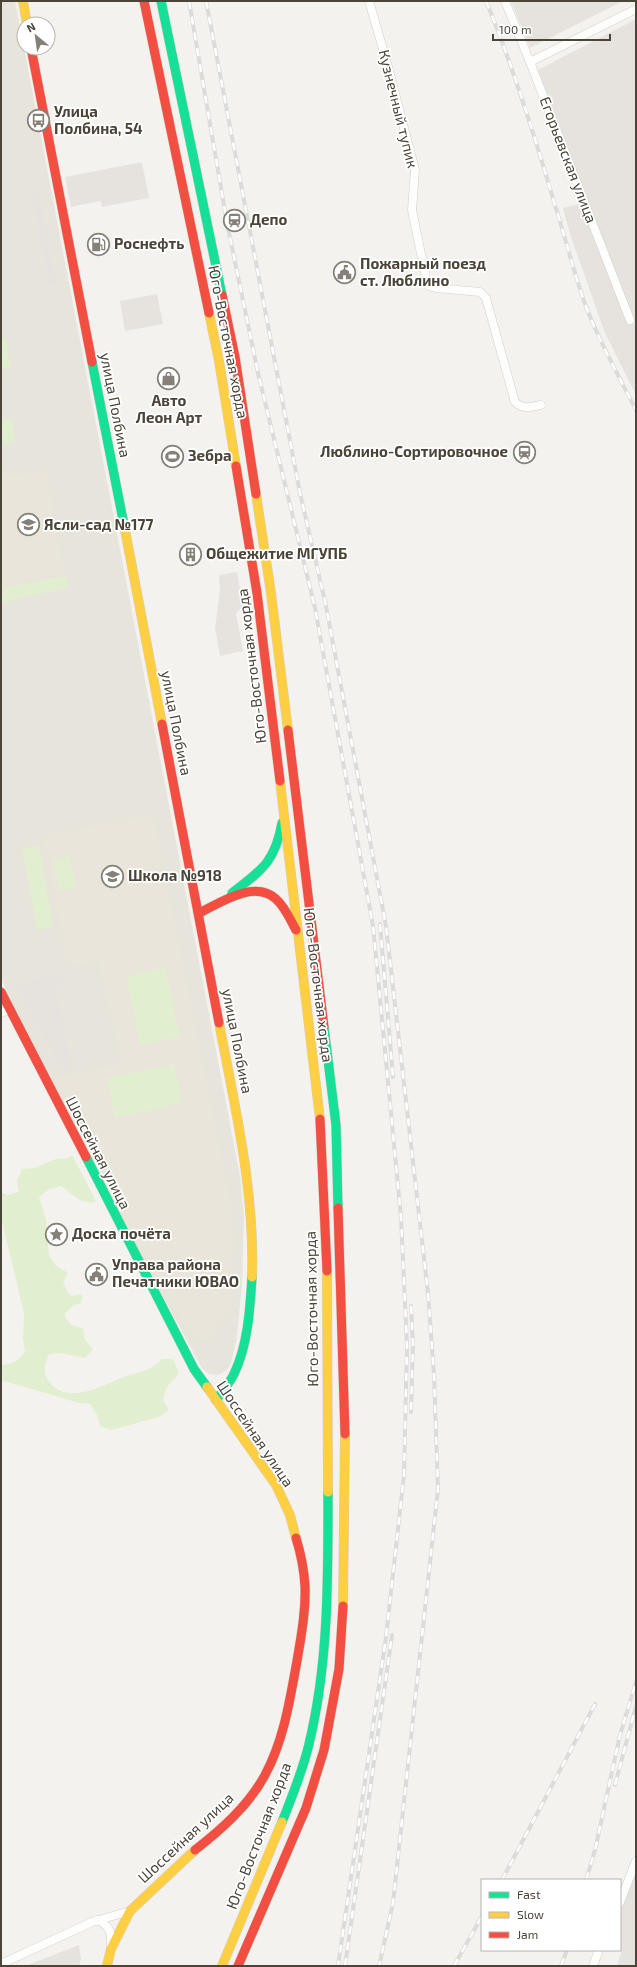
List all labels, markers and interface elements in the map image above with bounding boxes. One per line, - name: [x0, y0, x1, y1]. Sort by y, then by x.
- north arrow: [16, 16, 56, 56]
- scale bar: [493, 16, 610, 42]
- text: N: [24, 19, 38, 34]
- text: 100 m: [499, 22, 531, 36]
- street label: Кузнечный тупик: [375, 48, 422, 170]
- street label: Егорьевская улица: [536, 94, 601, 226]
- place label: Улица Полбина, 54: [54, 102, 143, 137]
- bus stop icon: Улица Полбина, 54: [26, 108, 52, 134]
- station icon: Депо: [222, 207, 248, 233]
- place label: Депо: [250, 210, 288, 228]
- fuel station icon: Роснефть: [86, 231, 112, 257]
- place label: Роснефть: [114, 234, 184, 252]
- place label: Пожарный поезд ст. Люблино: [360, 254, 486, 289]
- public building icon: Пожарный поезд ст. Люблино: [331, 260, 357, 286]
- street label: Юго-Восточная хорда: [205, 264, 253, 420]
- street label: улица Полбина: [96, 351, 135, 459]
- shop icon: Авто Леон Арт: [156, 365, 182, 391]
- place label: Авто Леон Арт: [136, 391, 202, 426]
- station icon: Люблино-Сортировочное: [511, 439, 537, 465]
- place label: Люблино-Сортировочное: [320, 442, 508, 460]
- sports icon: Зебра: [160, 443, 186, 469]
- place label: Зебра: [188, 446, 232, 464]
- school or university icon: Ясли-сад №177: [15, 512, 41, 538]
- place label: Ясли-сад №177: [44, 515, 153, 533]
- building icon: Общежитие МГУПБ: [177, 541, 203, 567]
- place label: Общежитие МГУПБ: [206, 544, 347, 562]
- street label: Юго-Восточная хорда: [233, 588, 269, 744]
- street label: улица Полбина: [157, 669, 196, 777]
- school or university icon: Школа №918: [99, 863, 125, 889]
- place label: Школа №918: [128, 866, 222, 884]
- street label: Юго-Восточная хорда: [301, 907, 337, 1063]
- street label: улица Полбина: [218, 987, 257, 1095]
- street label: Шоссейная улица: [62, 1093, 135, 1212]
- place icon: Доска почёта: [44, 1221, 70, 1247]
- place label: Доска почёта: [72, 1224, 171, 1242]
- street label: Юго-Восточная хорда: [301, 1231, 321, 1387]
- place label: Управа района Печатники ЮВАО: [112, 1255, 239, 1290]
- public building icon: Управа района Печатники ЮВАО: [84, 1261, 110, 1287]
- street label: Шоссейная улица: [213, 1377, 298, 1491]
- street label: Юго-Восточная хорда: [222, 1760, 294, 1912]
- street label: Шоссейная улица: [134, 1788, 238, 1887]
- legend: [481, 1879, 621, 1951]
- text: Fast: [517, 1887, 541, 1901]
- text: Slow: [517, 1907, 544, 1921]
- text: Jam: [517, 1927, 538, 1941]

